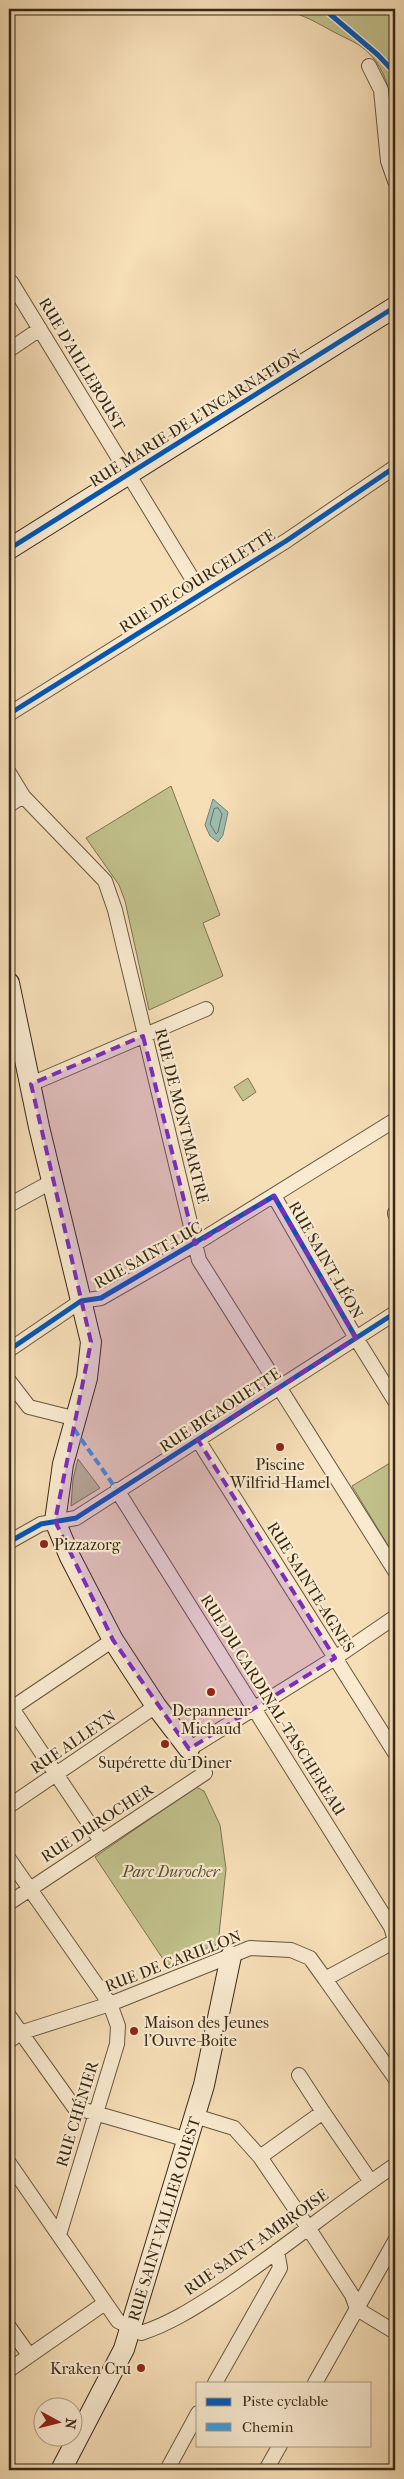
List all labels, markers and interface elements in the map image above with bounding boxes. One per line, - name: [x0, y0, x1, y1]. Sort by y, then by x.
- street label: RUE D'AILLEBOUST: [35, 294, 129, 434]
- street label: RUE MARIE-DE-L'INCARNATION: [86, 345, 304, 491]
- street label: RUE DE COURCELETTE: [115, 525, 279, 637]
- street label: RUE DE MONTMARTRE: [151, 1026, 213, 1206]
- street label: RUE SAINT-LÉON: [285, 1197, 368, 1322]
- street label: RUE SAINT-LUC: [90, 1217, 206, 1293]
- street label: RUE BIGAOUETTE: [156, 1364, 284, 1456]
- marker: Piscine Wilfrid-Hamel: [274, 1441, 286, 1453]
- place label: Piscine Wilfrid-Hamel: [229, 1455, 331, 1492]
- street label: RUE SAINTE-AGNES: [263, 1518, 359, 1656]
- place label: Pizzazorg: [54, 1535, 121, 1554]
- marker: Pizzazorg: [38, 1538, 50, 1550]
- street label: RUE DU CARDINAL-TASCHEREAU: [197, 1591, 350, 1820]
- marker: Depanneur Michaud: [205, 1686, 217, 1698]
- place label: Depanneur Michaud: [172, 1701, 250, 1738]
- street label: RUE ALLEYN: [27, 1706, 119, 1778]
- marker: Supérette du Diner: [159, 1738, 171, 1750]
- place label: Supérette du Diner: [98, 1753, 232, 1772]
- street label: RUE DUROCHER: [37, 1779, 158, 1866]
- park label: Parc Durocher: [121, 1862, 222, 1881]
- street label: RUE DE CARILLON: [102, 1926, 244, 1996]
- place label: Maison des Jeunes l'Ouvre-Boite: [143, 2013, 269, 2050]
- marker: Maison des Jeunes l'Ouvre-Boite: [128, 2025, 140, 2037]
- street label: RUE CHÉNIER: [51, 2057, 103, 2169]
- street label: RUE SAINT-VALLIER OUEST: [124, 2114, 204, 2323]
- street label: RUE SAINT-AMBROISE: [180, 2185, 332, 2299]
- place label: Kraken Cru: [50, 2359, 131, 2378]
- marker: Kraken Cru: [135, 2362, 147, 2374]
- legend: [196, 2382, 372, 2446]
- text: Piste cyclable: [242, 2392, 329, 2410]
- north arrow: [32, 2396, 82, 2446]
- text: N: [61, 2417, 79, 2430]
- text: Chemin: [242, 2418, 294, 2436]

